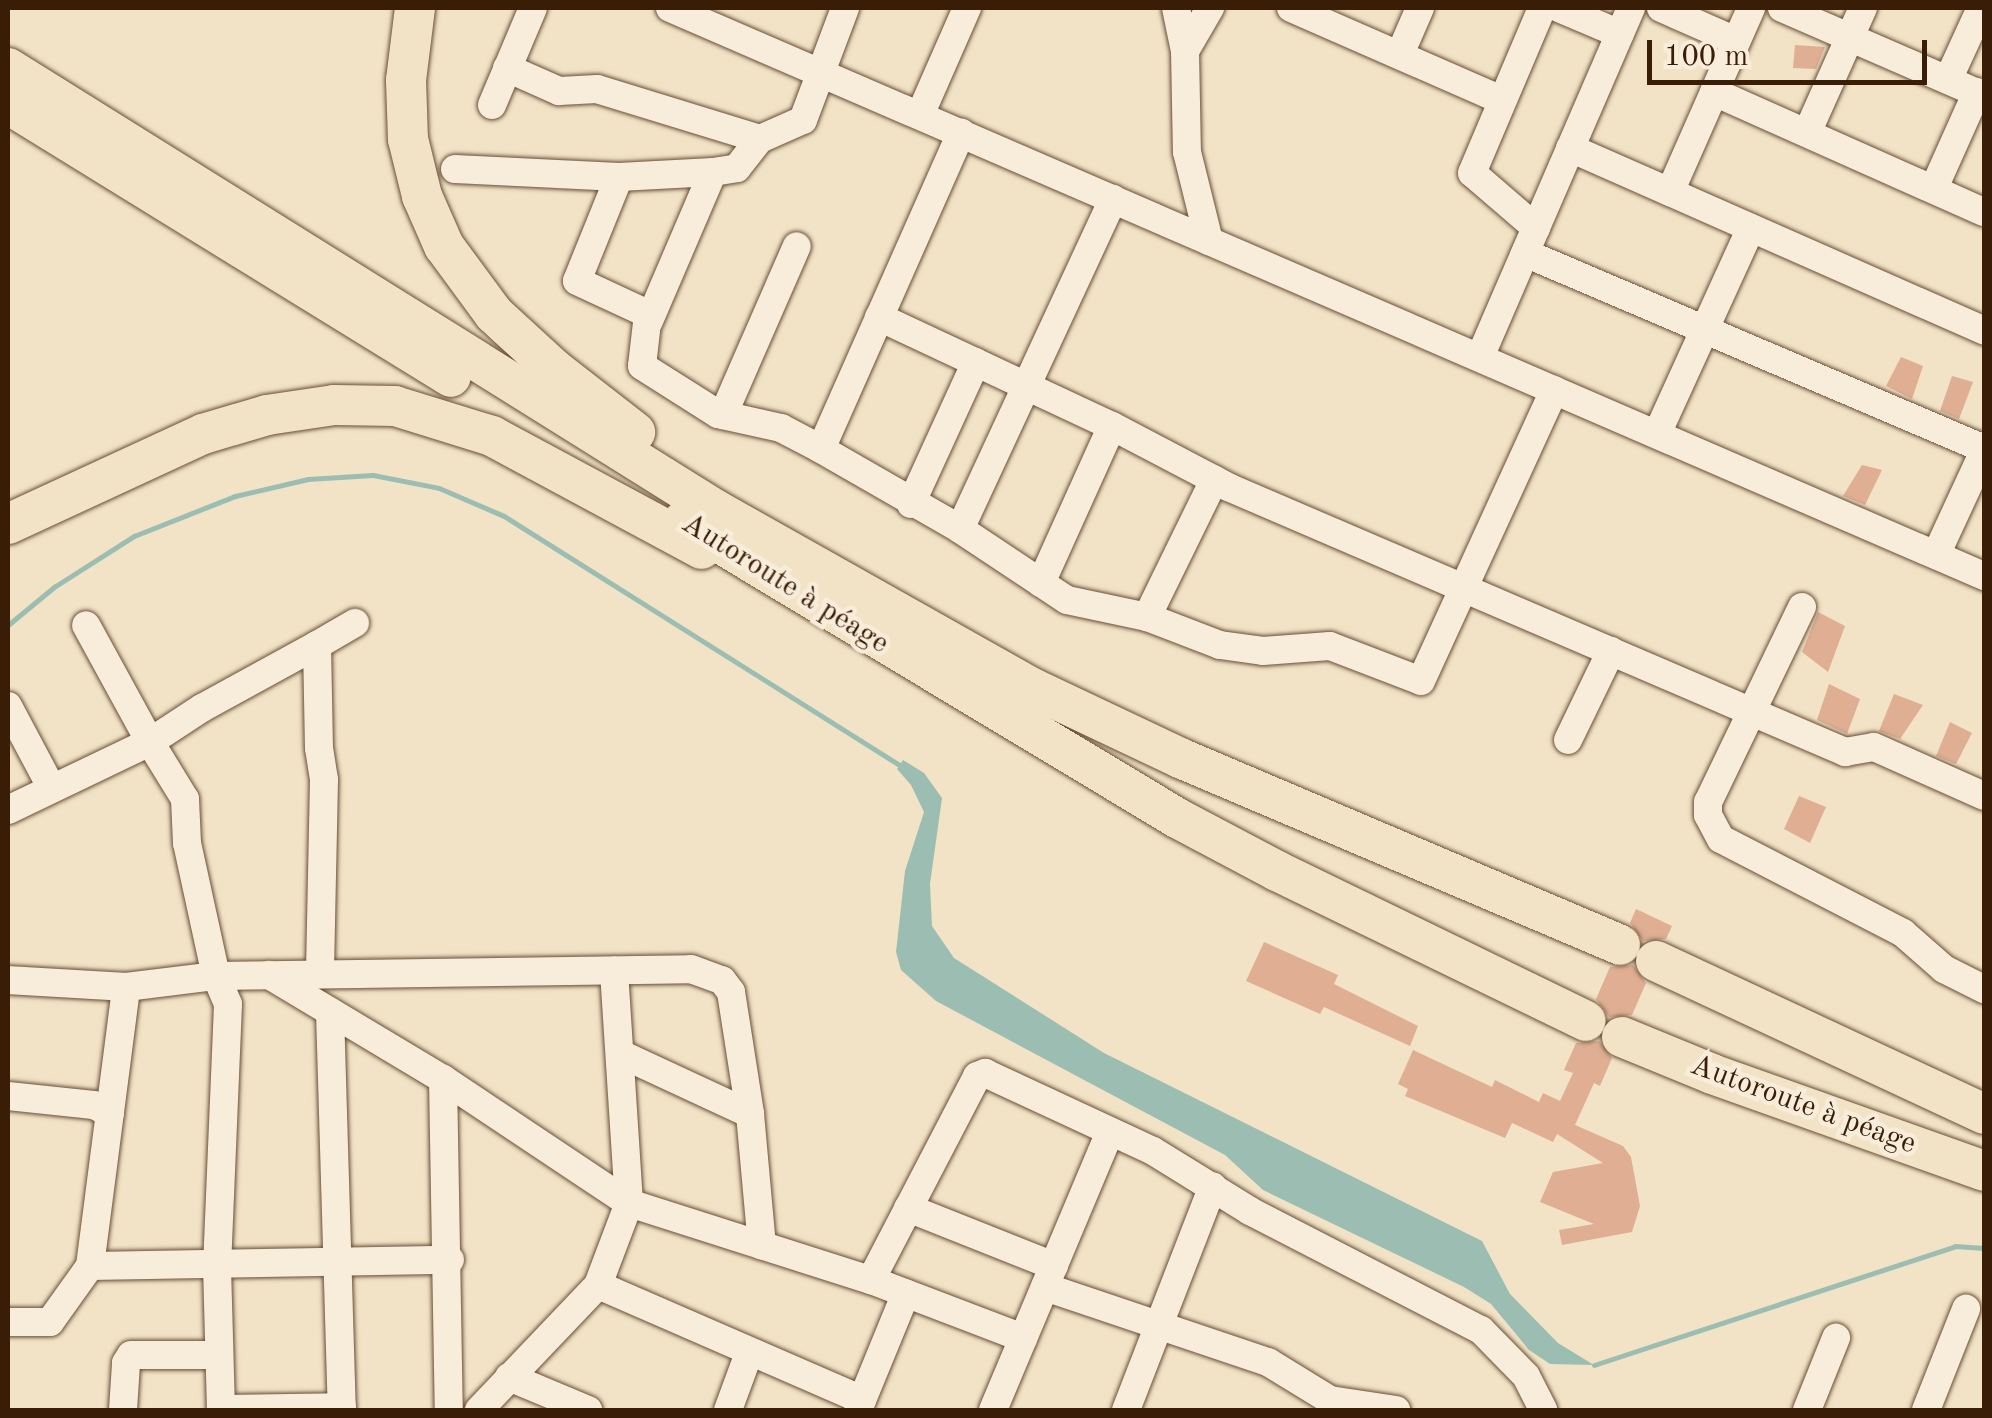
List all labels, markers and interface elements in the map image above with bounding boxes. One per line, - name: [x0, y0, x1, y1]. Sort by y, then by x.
- scale bar: [1652, 20, 1932, 82]
- text: 100 m: [1664, 42, 1748, 72]
- street label: Autoroute à péage: [675, 506, 895, 662]
- street label: Autoroute à péage: [1685, 1047, 1921, 1163]

